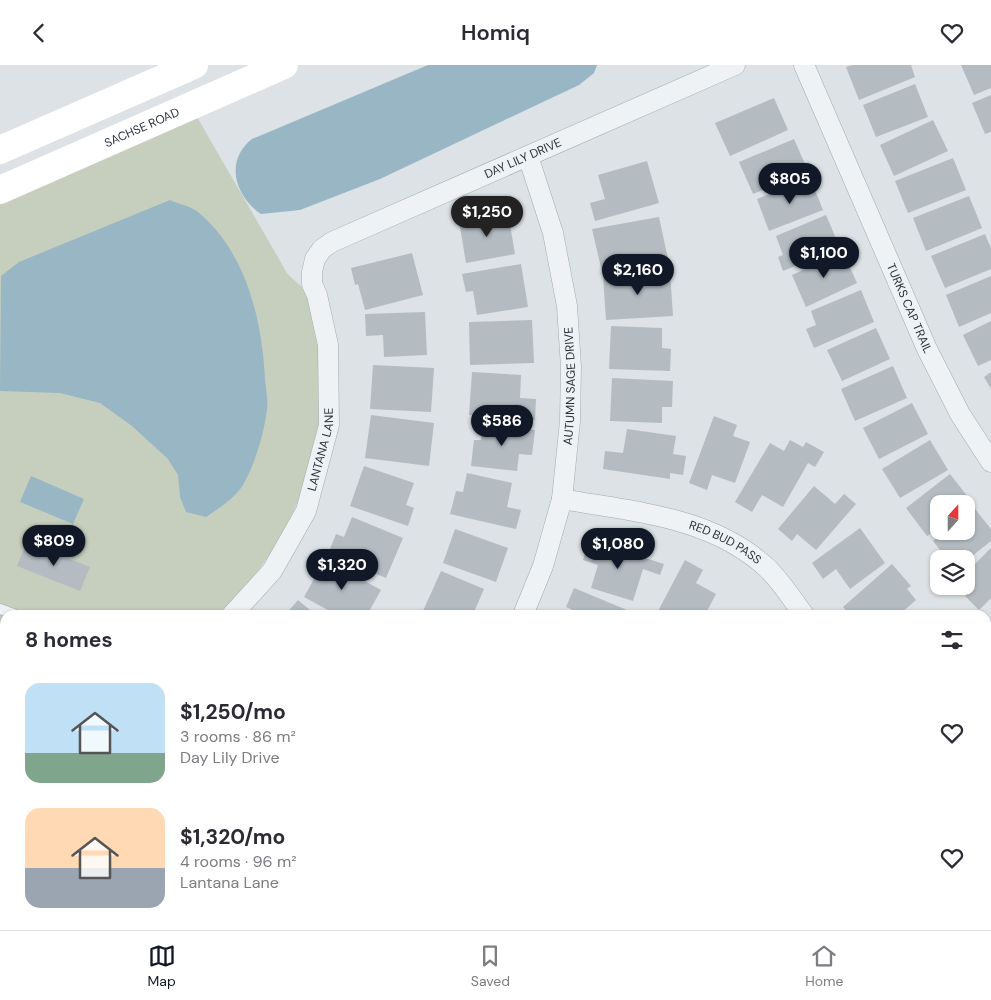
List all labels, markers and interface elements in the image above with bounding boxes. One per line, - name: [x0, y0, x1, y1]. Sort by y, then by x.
- text: Homiq: [461, 18, 530, 47]
- icon: back: [25, 19, 53, 47]
- icon: heart: [938, 19, 966, 47]
- street label: SACHSE ROAD: [102, 104, 182, 151]
- street label: DAY LILY DRIVE: [482, 134, 564, 182]
- pin: $805: [760, 163, 820, 205]
- text: $805: [769, 168, 811, 189]
- pin: $1,250: [446, 195, 528, 238]
- text: $1,250: [462, 201, 512, 222]
- pin: $1,100: [783, 237, 865, 279]
- text: $1,100: [800, 242, 848, 263]
- pin: $2,160: [597, 253, 679, 296]
- text: $2,160: [613, 259, 663, 280]
- street label: TURKS CAP TRAIL: [883, 261, 936, 356]
- street label: AUTUMN SAGE DRIVE: [560, 326, 579, 446]
- pin: $586: [472, 405, 532, 447]
- street label: LANTANA LANE: [304, 408, 337, 493]
- text: $586: [482, 410, 522, 431]
- north arrow: [930, 495, 975, 540]
- map controls: [930, 495, 975, 595]
- street label: RED BUD PASS: [687, 517, 765, 568]
- pin: $809: [24, 525, 84, 567]
- pin: $1,080: [577, 527, 659, 570]
- text: $809: [33, 530, 75, 551]
- text: $1,080: [592, 533, 644, 554]
- pin: $1,320: [301, 549, 383, 591]
- button: layers: [930, 550, 975, 595]
- text: $1,320: [317, 554, 367, 575]
- text: 8 homes: [25, 626, 113, 654]
- icon: filters: [938, 626, 966, 654]
- text: $1,250/mo: [180, 698, 286, 726]
- icon: home: [65, 703, 125, 763]
- icon: heart: [938, 719, 966, 747]
- text: 3 rooms · 86 m²: [180, 726, 296, 747]
- text: Day Lily Drive: [180, 747, 280, 768]
- text: $1,320/mo: [180, 823, 285, 851]
- icon: home: [65, 828, 125, 888]
- icon: heart: [938, 844, 966, 872]
- text: 4 rooms · 96 m²: [180, 851, 296, 872]
- text: Lantana Lane: [180, 872, 279, 893]
- tab: Map: [148, 942, 176, 990]
- tab: Saved: [471, 942, 510, 990]
- tab: Home: [805, 942, 843, 990]

